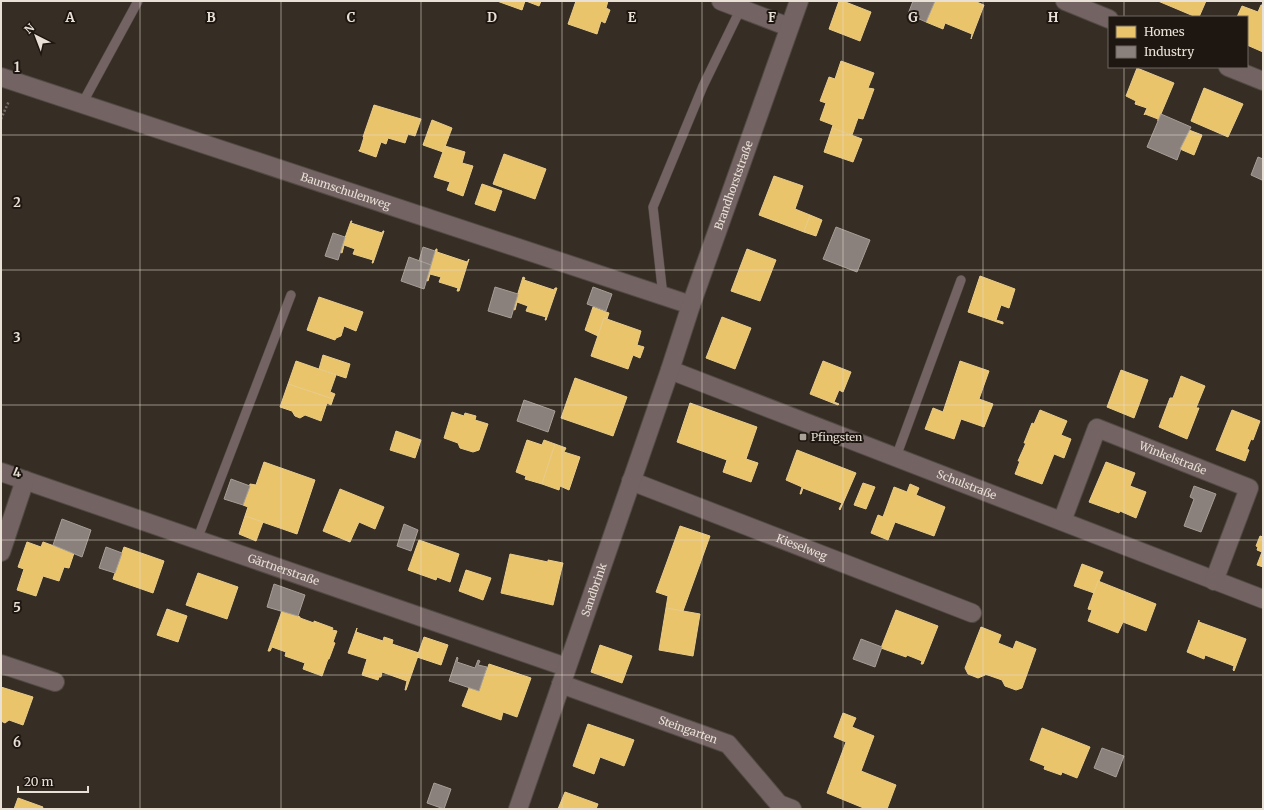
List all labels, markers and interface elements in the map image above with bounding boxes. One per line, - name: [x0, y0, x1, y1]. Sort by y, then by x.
- text: A: [64, 9, 75, 26]
- text: B: [206, 9, 216, 26]
- text: C: [347, 9, 356, 26]
- text: D: [487, 9, 497, 26]
- text: E: [628, 9, 637, 26]
- text: F: [768, 9, 776, 26]
- text: G: [908, 9, 918, 26]
- text: H: [1048, 9, 1059, 26]
- north arrow: [16, 16, 56, 56]
- legend: [1108, 16, 1248, 68]
- text: N: [21, 20, 37, 37]
- text: Homes: [1144, 24, 1185, 39]
- text: Industry: [1144, 44, 1194, 59]
- text: 1: [14, 59, 20, 76]
- street label: Brandhorststraße: [711, 138, 756, 232]
- street label: Baumschulenweg: [299, 170, 393, 212]
- text: 2: [13, 194, 21, 211]
- text: 3: [13, 329, 21, 346]
- place label: Pfingsten: [811, 430, 863, 444]
- marker: Pfingsten: [798, 432, 808, 442]
- street label: Winkelstraße: [1136, 438, 1209, 478]
- text: 4: [13, 464, 22, 481]
- street label: Schulstraße: [935, 467, 999, 503]
- street label: Kieselweg: [774, 531, 829, 563]
- street label: Gärtnerstraße: [246, 551, 321, 588]
- street label: Sandbrink: [578, 561, 610, 618]
- text: 5: [13, 599, 21, 616]
- street label: Steingarten: [657, 713, 720, 747]
- text: 6: [13, 734, 21, 751]
- scale bar: [18, 768, 88, 794]
- text: 20 m: [24, 774, 53, 789]

